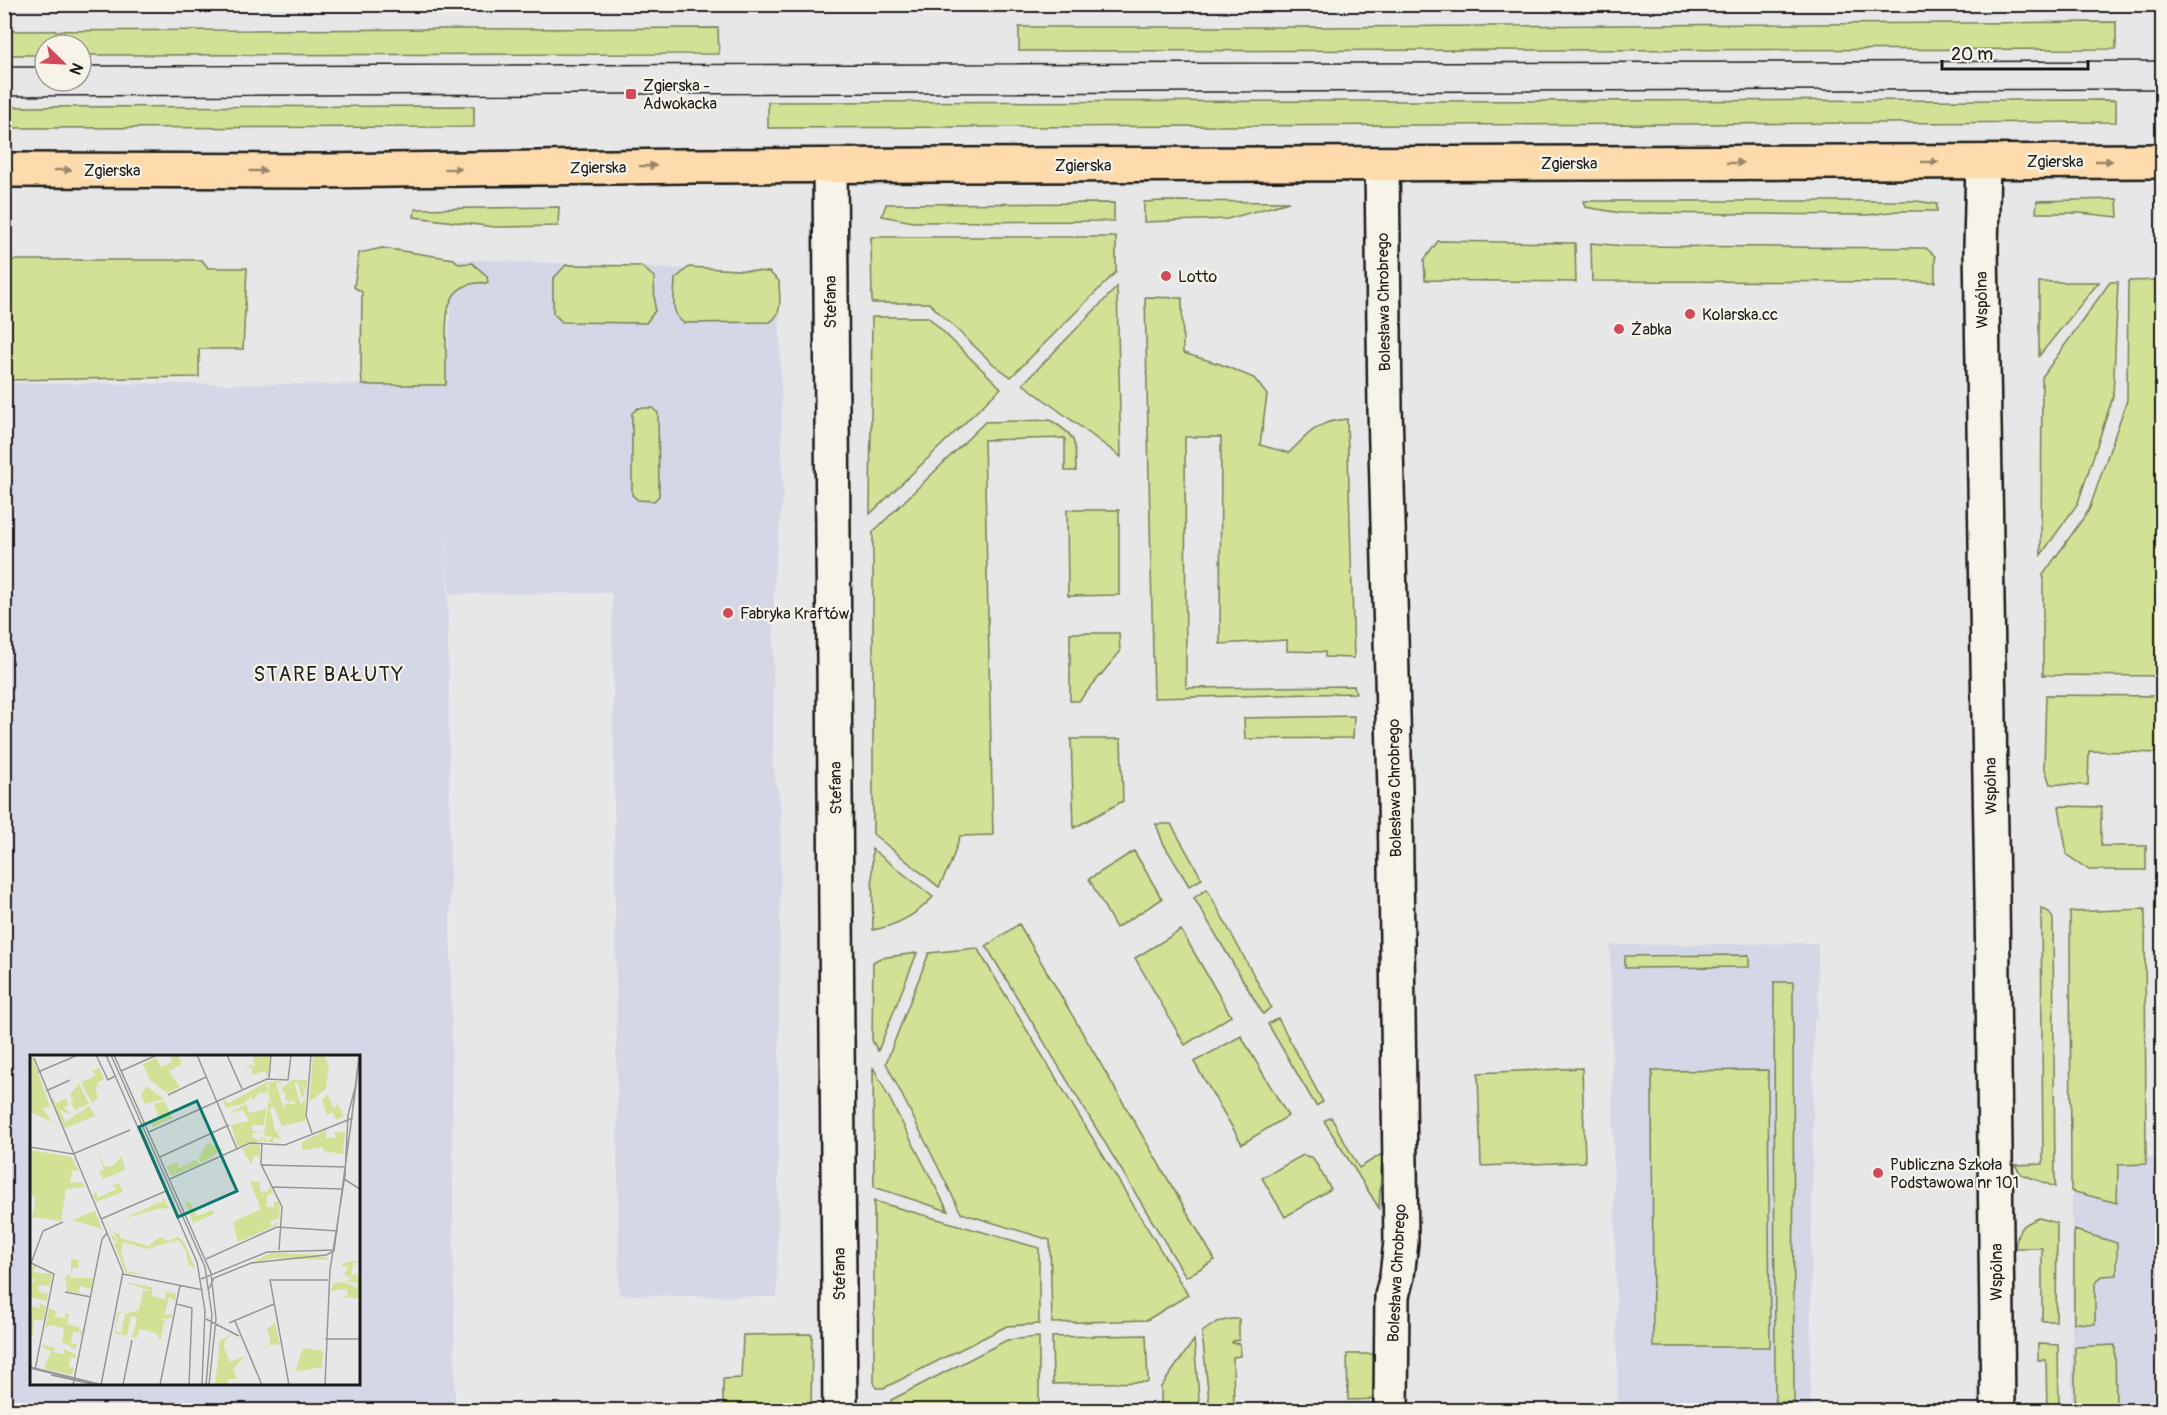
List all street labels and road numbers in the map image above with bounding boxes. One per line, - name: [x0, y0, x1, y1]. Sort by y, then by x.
- street label: Zgierska: [2027, 152, 2083, 172]
- street label: Zgierska: [1541, 154, 1597, 174]
- street label: Zgierska: [1055, 156, 1111, 176]
- street label: Zgierska: [570, 158, 627, 178]
- street label: Zgierska: [84, 161, 140, 181]
- street label: Bolesława Chrobrego: [1373, 232, 1395, 372]
- street label: Wspólna: [1972, 271, 1992, 329]
- street label: Stefana: [821, 276, 841, 328]
- street label: Bolesława Chrobrego: [1384, 718, 1406, 858]
- street label: Wspólna: [1981, 757, 2001, 815]
- street label: Stefana: [826, 761, 846, 815]
- street label: Bolesława Chrobrego: [1383, 1203, 1411, 1343]
- street label: Wspólna: [1987, 1243, 2007, 1301]
- street label: Stefana: [830, 1248, 850, 1300]

